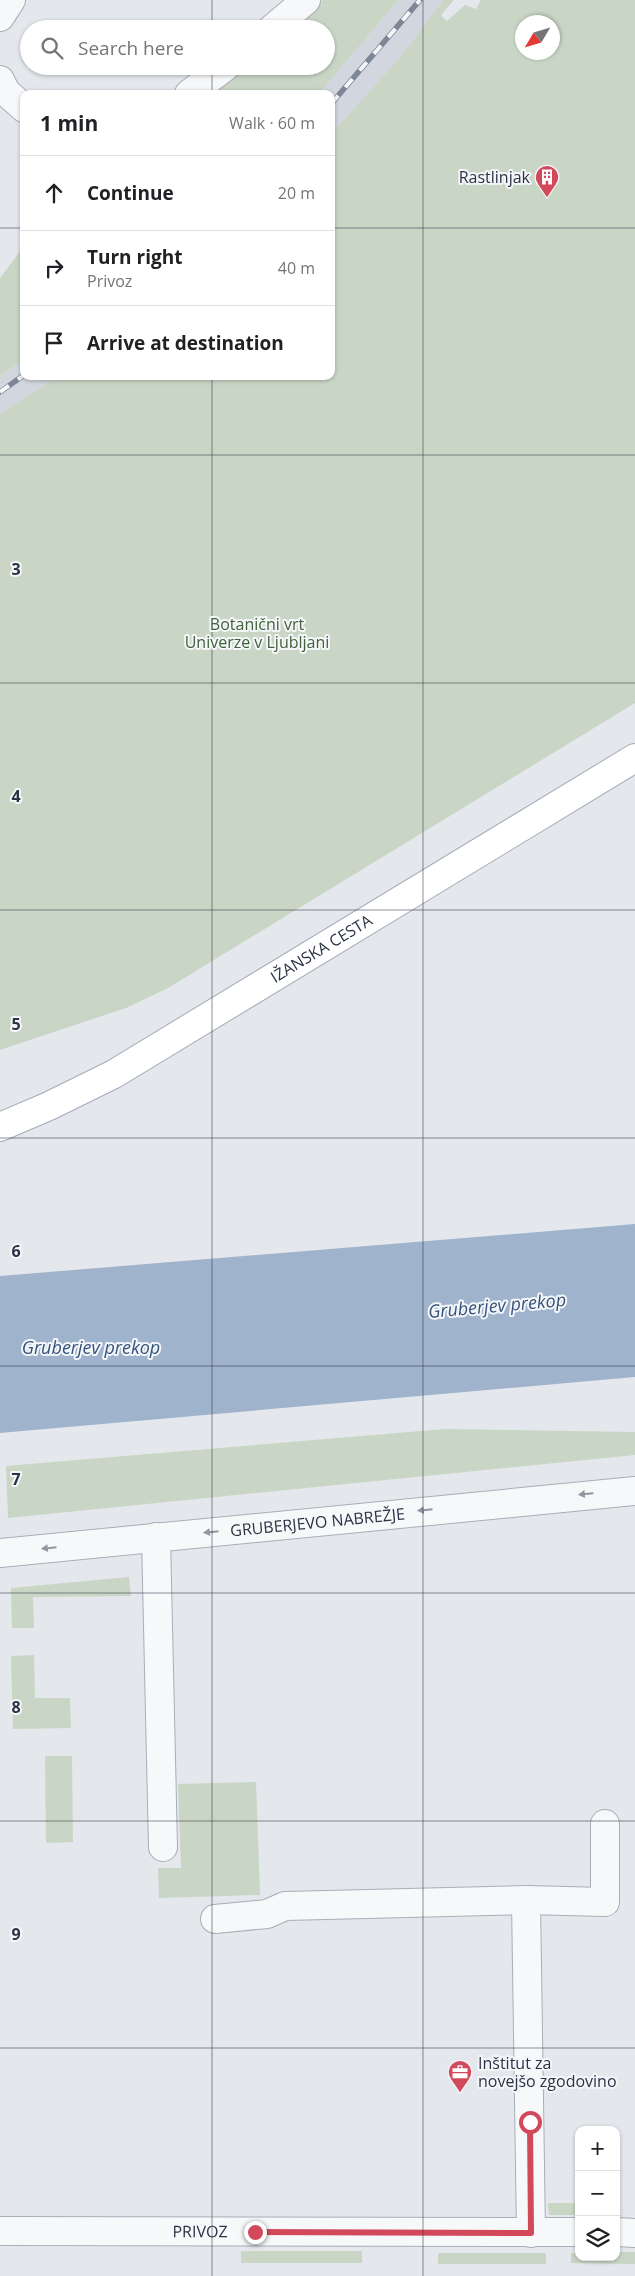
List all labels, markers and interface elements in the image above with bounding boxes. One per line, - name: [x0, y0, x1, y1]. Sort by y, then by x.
- north arrow: [515, 15, 560, 60]
- search box: [20, 20, 335, 75]
- icon: search: [38, 34, 66, 62]
- text: Search here: [78, 35, 184, 61]
- text: 1 min: [40, 109, 98, 137]
- text: Walk · 60 m: [229, 112, 315, 134]
- building icon: Rastlinjak: [534, 164, 560, 198]
- place label: Rastlinjak: [459, 166, 531, 188]
- icon: ahead: [40, 179, 68, 207]
- text: Continue: [87, 180, 174, 206]
- text: 20 m: [278, 182, 315, 204]
- text: Turn right: [87, 244, 182, 270]
- icon: right: [40, 254, 68, 282]
- text: 40 m: [278, 257, 315, 279]
- text: Privoz: [87, 270, 132, 292]
- icon: arrive: [40, 329, 68, 357]
- text: Arrive at destination: [87, 330, 284, 356]
- text: 3: [11, 558, 21, 580]
- park label: Botanični vrt Univerze v Ljubljani: [185, 613, 329, 653]
- text: 4: [11, 785, 21, 807]
- street label: IŽANSKA CESTA: [266, 909, 377, 988]
- text: 5: [11, 1013, 21, 1035]
- text: 6: [11, 1240, 21, 1262]
- water label: Gruberjev prekop: [427, 1287, 567, 1323]
- water label: Gruberjev prekop: [22, 1335, 160, 1359]
- text: 7: [11, 1468, 21, 1490]
- one-way arrow: [578, 1490, 594, 1498]
- street label: GRUBERJEVO NABREŽJE: [229, 1503, 406, 1541]
- one-way arrow: [416, 1506, 432, 1514]
- one-way arrow: [202, 1528, 218, 1536]
- one-way arrow: [41, 1544, 57, 1552]
- text: 8: [11, 1696, 21, 1718]
- text: 9: [11, 1923, 21, 1945]
- place label: Inštitut za novejšo zgodovino: [478, 2052, 617, 2092]
- office icon: Inštitut za novejšo zgodovino: [447, 2059, 473, 2093]
- route start: [519, 2111, 542, 2134]
- map controls: [575, 2126, 620, 2261]
- button: +: [575, 2126, 620, 2171]
- button: −: [575, 2171, 620, 2216]
- button: layers: [575, 2216, 620, 2261]
- street label: PRIVOZ: [172, 2220, 228, 2242]
- route end: [244, 2221, 267, 2244]

